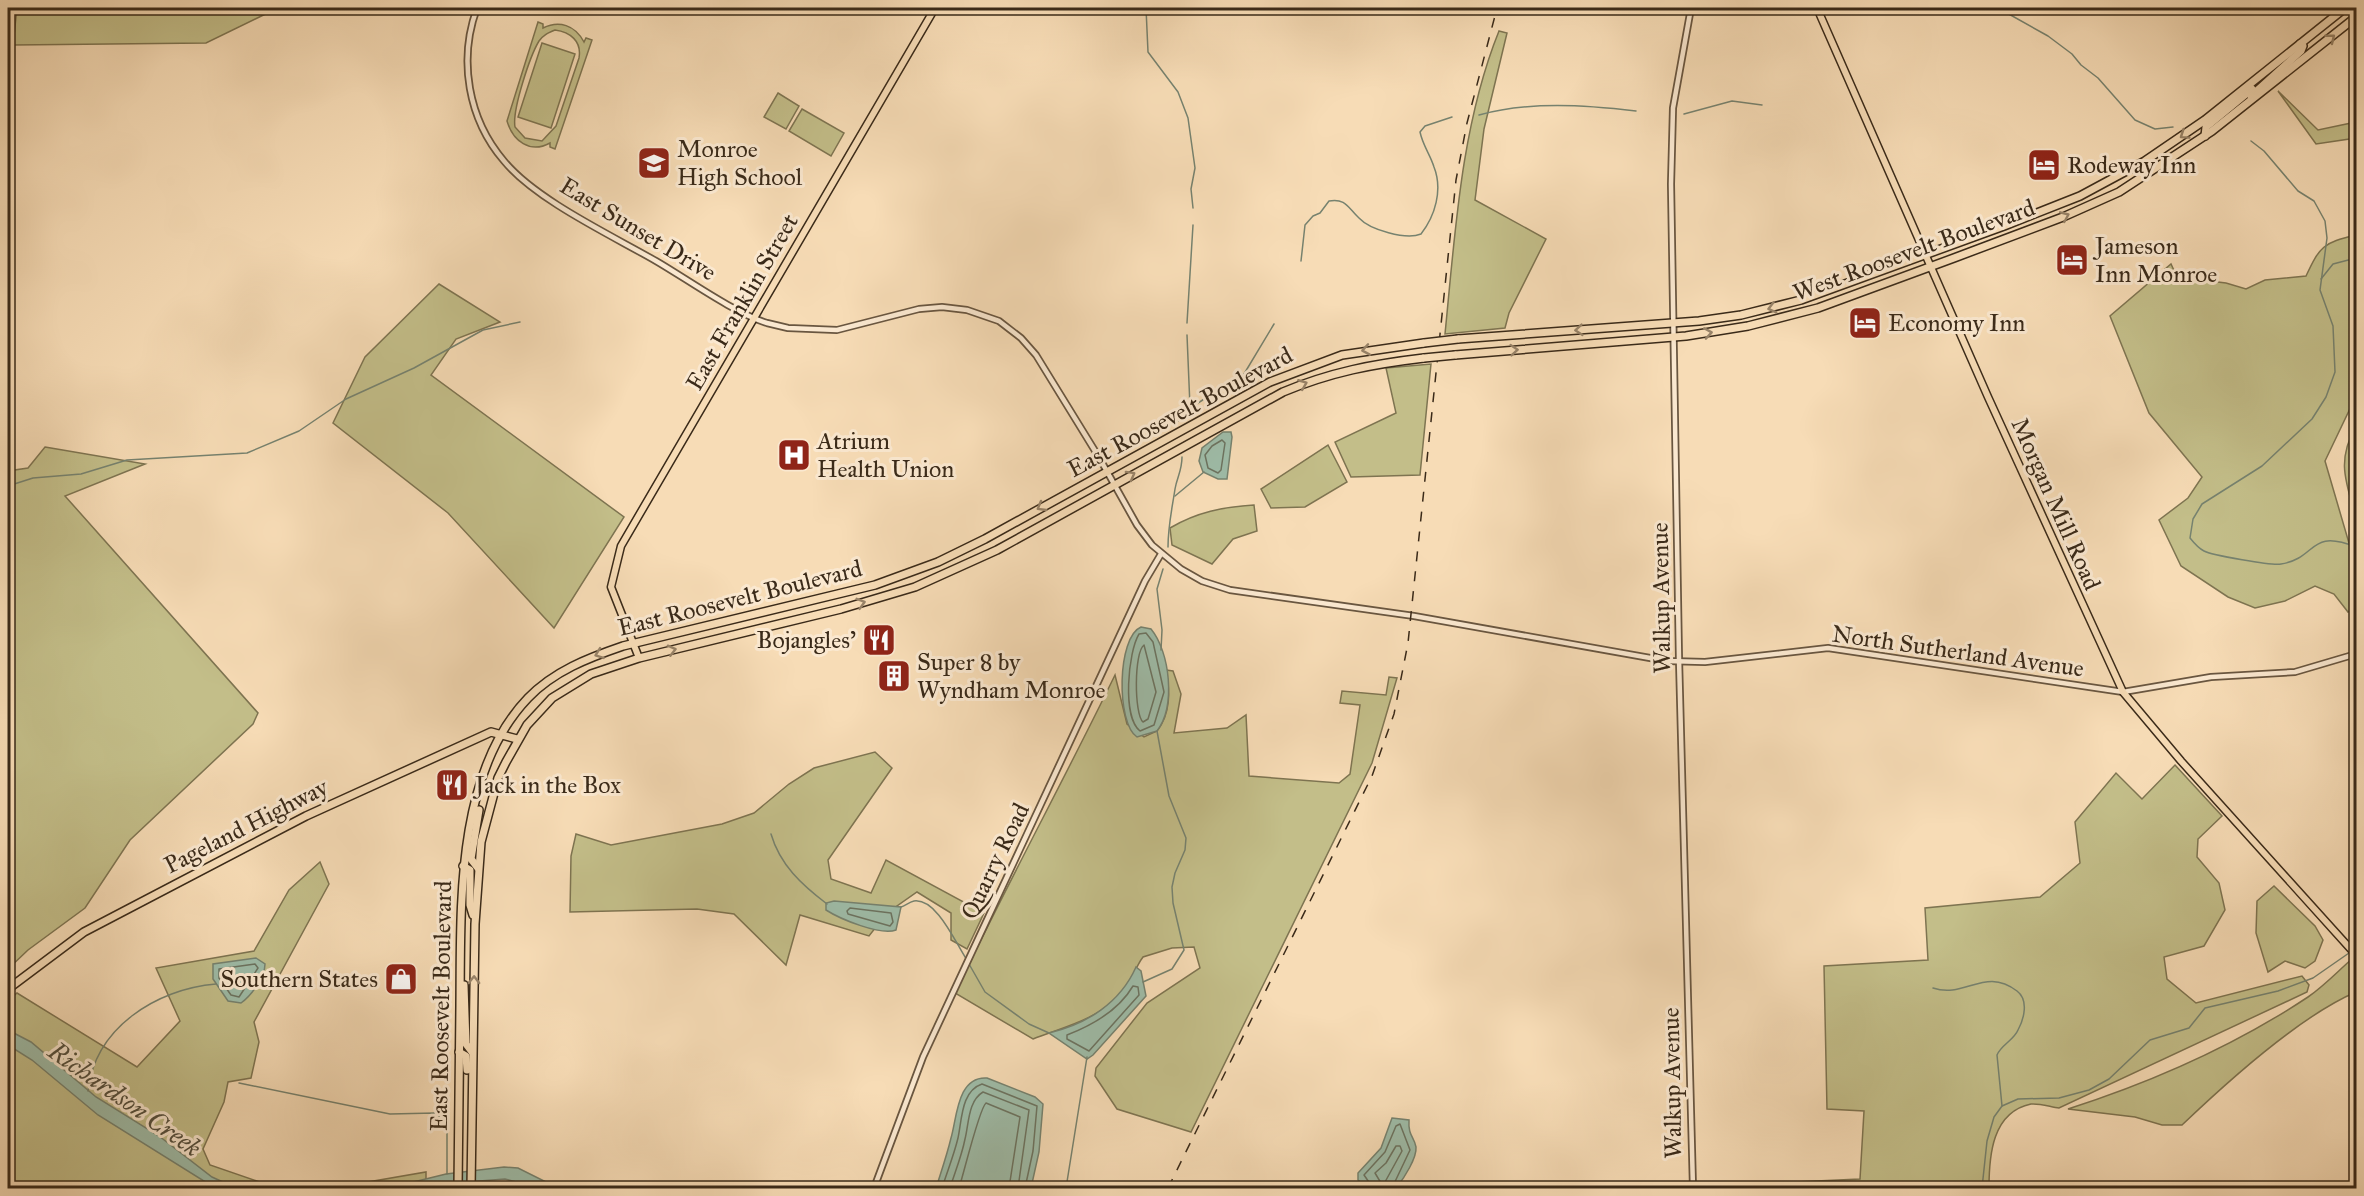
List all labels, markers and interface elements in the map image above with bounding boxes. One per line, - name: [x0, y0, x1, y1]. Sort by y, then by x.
- one-way arrow: [2324, 34, 2335, 45]
- one-way arrow: [2180, 127, 2190, 139]
- place label: Monroe High School: [677, 134, 803, 192]
- school or university icon: Monroe High School: [636, 145, 672, 181]
- hotel icon: Rodeway Inn: [2026, 147, 2062, 183]
- place label: Rodeway Inn: [2067, 150, 2196, 180]
- street label: East Sunset Drive: [554, 171, 722, 287]
- street label: West Roosevelt Boulevard: [1789, 192, 2039, 308]
- street label: East Franklin Street: [679, 208, 805, 396]
- one-way arrow: [2059, 211, 2070, 223]
- place label: Jameson Inn Monroe: [2092, 231, 2217, 289]
- hotel icon: Jameson Inn Monroe: [2054, 242, 2090, 278]
- one-way arrow: [1768, 301, 1778, 313]
- hotel icon: Economy Inn: [1847, 305, 1883, 341]
- place label: Economy Inn: [1888, 308, 2025, 338]
- one-way arrow: [1575, 323, 1584, 336]
- one-way arrow: [1703, 327, 1712, 339]
- street label: East Roosevelt Boulevard: [1062, 340, 1298, 484]
- one-way arrow: [1361, 343, 1371, 356]
- one-way arrow: [1509, 344, 1518, 357]
- one-way arrow: [1297, 379, 1308, 391]
- street label: Morgan Mill Road: [2005, 413, 2107, 595]
- place label: Atrium Health Union: [816, 426, 954, 484]
- hospital icon: Atrium Health Union: [776, 437, 812, 473]
- one-way arrow: [1125, 471, 1135, 482]
- one-way arrow: [1037, 500, 1047, 512]
- street label: Walkup Avenue: [1645, 522, 1677, 674]
- street label: East Roosevelt Boulevard: [615, 553, 865, 643]
- one-way arrow: [856, 598, 866, 611]
- street label: North Sutherland Avenue: [1830, 618, 2086, 684]
- restaurant icon: Bojangles': [861, 622, 897, 658]
- place label: Bojangles': [757, 625, 856, 655]
- one-way arrow: [667, 645, 677, 658]
- one-way arrow: [594, 647, 605, 660]
- place label: Super 8 by Wyndham Monroe: [917, 647, 1105, 705]
- building icon: Super 8 by Wyndham Monroe: [876, 658, 912, 694]
- restaurant icon: Jack in the Box: [434, 767, 470, 803]
- place label: Jack in the Box: [472, 770, 621, 800]
- street label: Pageland Highway: [159, 771, 334, 880]
- street label: Quarry Road: [954, 798, 1036, 924]
- street label: East Roosevelt Boulevard: [424, 880, 458, 1132]
- shop icon: Southern States: [383, 961, 419, 997]
- place label: Southern States: [221, 964, 378, 994]
- one-way arrow: [468, 976, 480, 985]
- street label: Walkup Avenue: [1656, 1007, 1688, 1159]
- water label: Richardson Creek: [42, 1034, 208, 1164]

